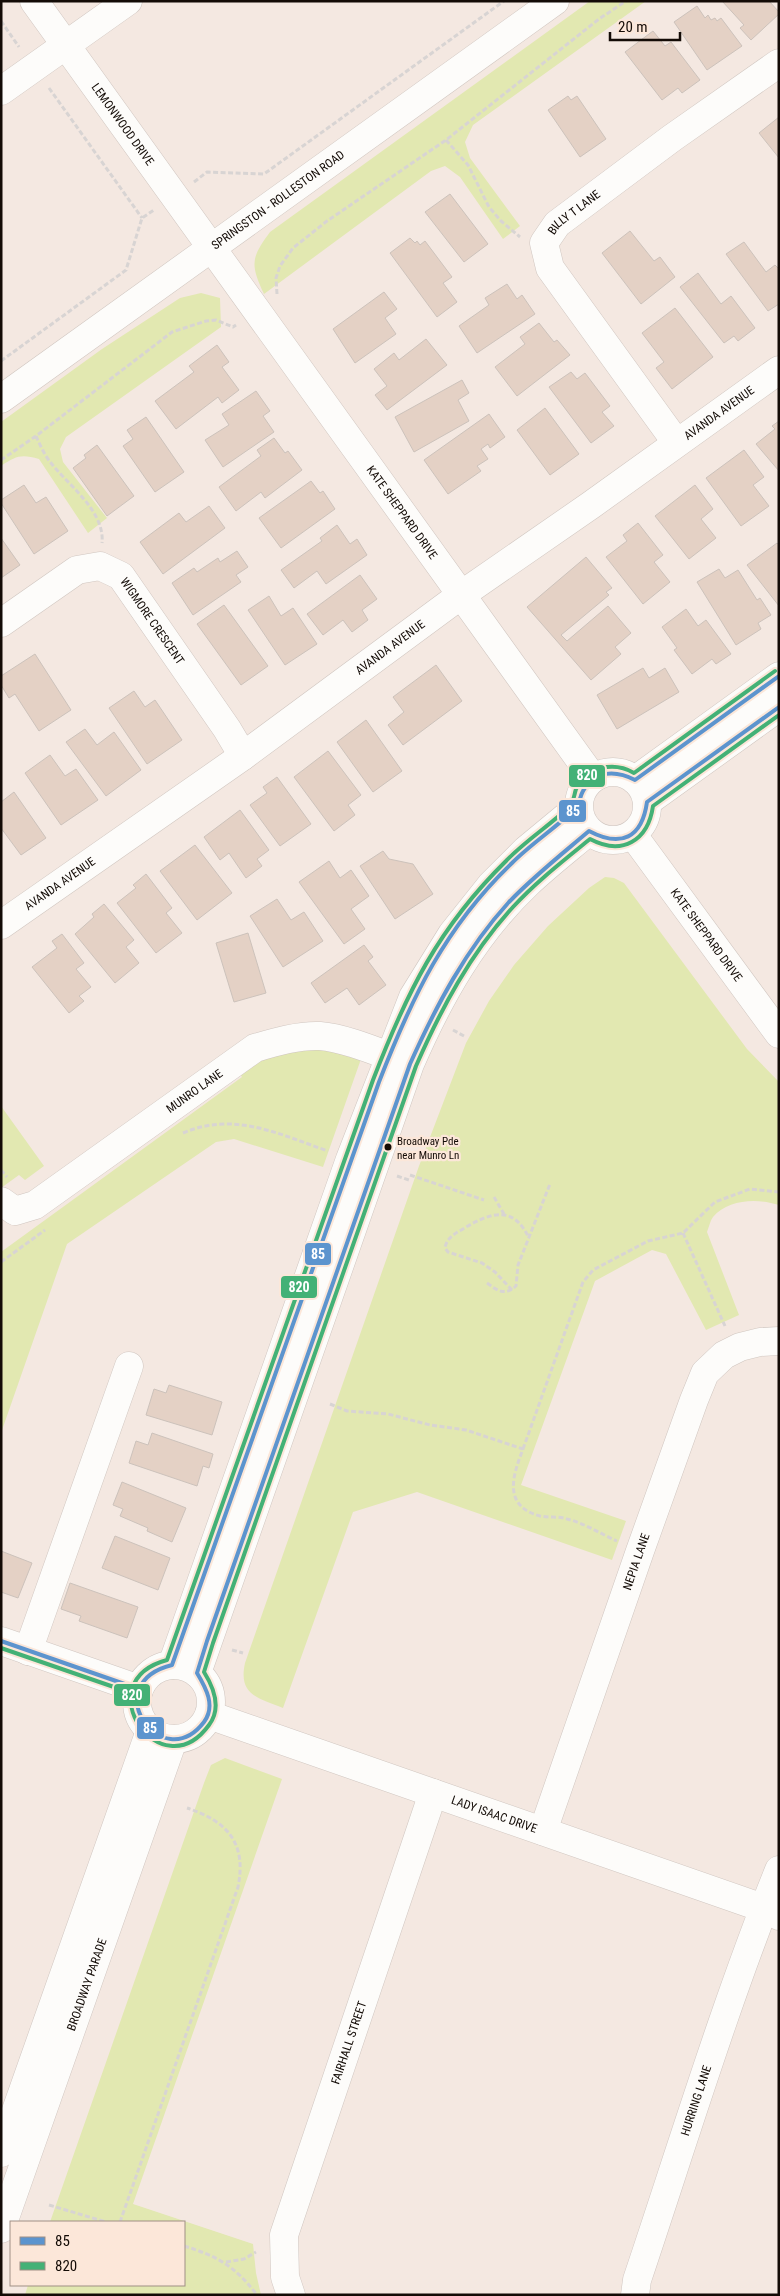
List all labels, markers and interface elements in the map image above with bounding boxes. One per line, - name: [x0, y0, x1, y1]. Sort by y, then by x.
- scale bar: [610, 10, 680, 42]
- text: 20 m: [618, 18, 648, 36]
- street label: LEMONWOOD DRIVE: [89, 81, 157, 168]
- street label: SPRINGSTON - ROLLESTON ROAD: [209, 148, 347, 252]
- street label: BILLY T LANE: [545, 187, 603, 237]
- street label: AVANDA AVENUE: [681, 383, 757, 443]
- street label: KATE SHEPPARD DRIVE: [364, 463, 440, 562]
- street label: WIGMORE CRESCENT: [117, 575, 187, 667]
- street label: AVANDA AVENUE: [353, 617, 428, 678]
- line badge: 820: [568, 764, 606, 788]
- text: 820: [576, 767, 598, 783]
- line badge: 85: [558, 799, 587, 823]
- text: 85: [566, 803, 580, 819]
- street label: AVANDA AVENUE: [22, 854, 98, 913]
- street label: KATE SHEPPARD DRIVE: [668, 886, 745, 984]
- street label: MUNRO LANE: [164, 1066, 225, 1116]
- place label: Broadway Pde near Munro Ln: [397, 1135, 459, 1162]
- marker: Broadway Pde near Munro Ln: [383, 1142, 393, 1152]
- line badge: 85: [304, 1242, 332, 1266]
- text: 85: [311, 1246, 325, 1262]
- line badge: 820: [280, 1275, 318, 1299]
- text: 820: [288, 1279, 310, 1295]
- street label: NEPIA LANE: [620, 1531, 653, 1592]
- line badge: 820: [113, 1683, 151, 1707]
- text: 820: [121, 1687, 143, 1703]
- line badge: 85: [136, 1716, 165, 1740]
- text: 85: [143, 1720, 157, 1736]
- street label: LADY ISAAC DRIVE: [449, 1793, 539, 1836]
- street label: BROADWAY PARADE: [64, 1937, 110, 2033]
- street label: FAIRHALL STREET: [328, 1999, 369, 2086]
- street label: HURRING LANE: [678, 2064, 714, 2138]
- legend: [10, 2221, 185, 2286]
- text: 85: [55, 2232, 70, 2250]
- text: 820: [55, 2257, 77, 2275]

